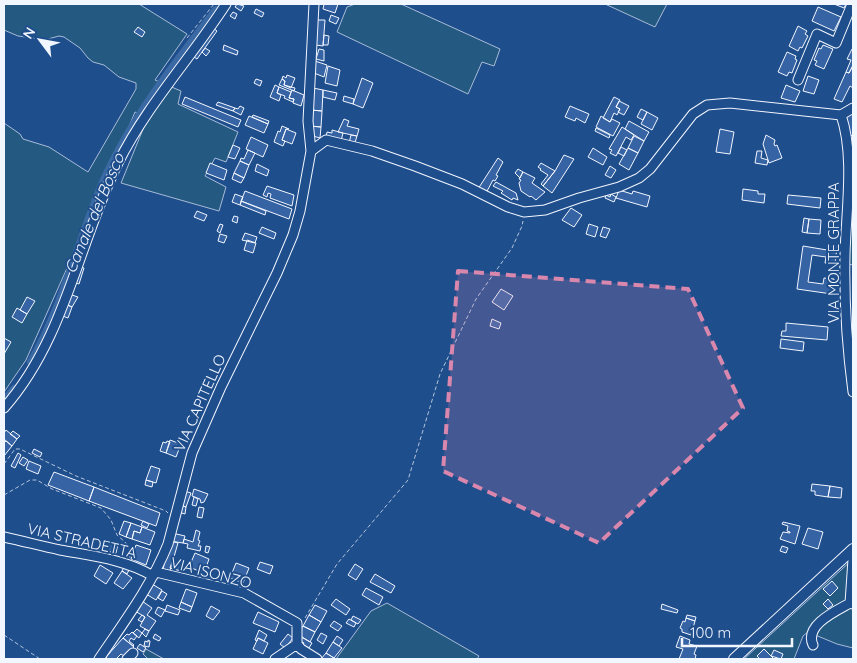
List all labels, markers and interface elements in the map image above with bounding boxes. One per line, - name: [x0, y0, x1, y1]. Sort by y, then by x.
- north arrow: [15, 15, 65, 65]
- text: N: [19, 24, 39, 42]
- water label: Canale del Bosco: [60, 149, 129, 276]
- street label: VIA MONTE GRAPPA: [824, 182, 843, 324]
- street label: VIA CAPITELLO: [170, 351, 229, 454]
- street label: VIA STRADETTA: [26, 519, 139, 562]
- street label: VIA ISONZO: [168, 553, 254, 592]
- scale bar: [682, 616, 792, 648]
- text: 100 m: [690, 623, 731, 642]

